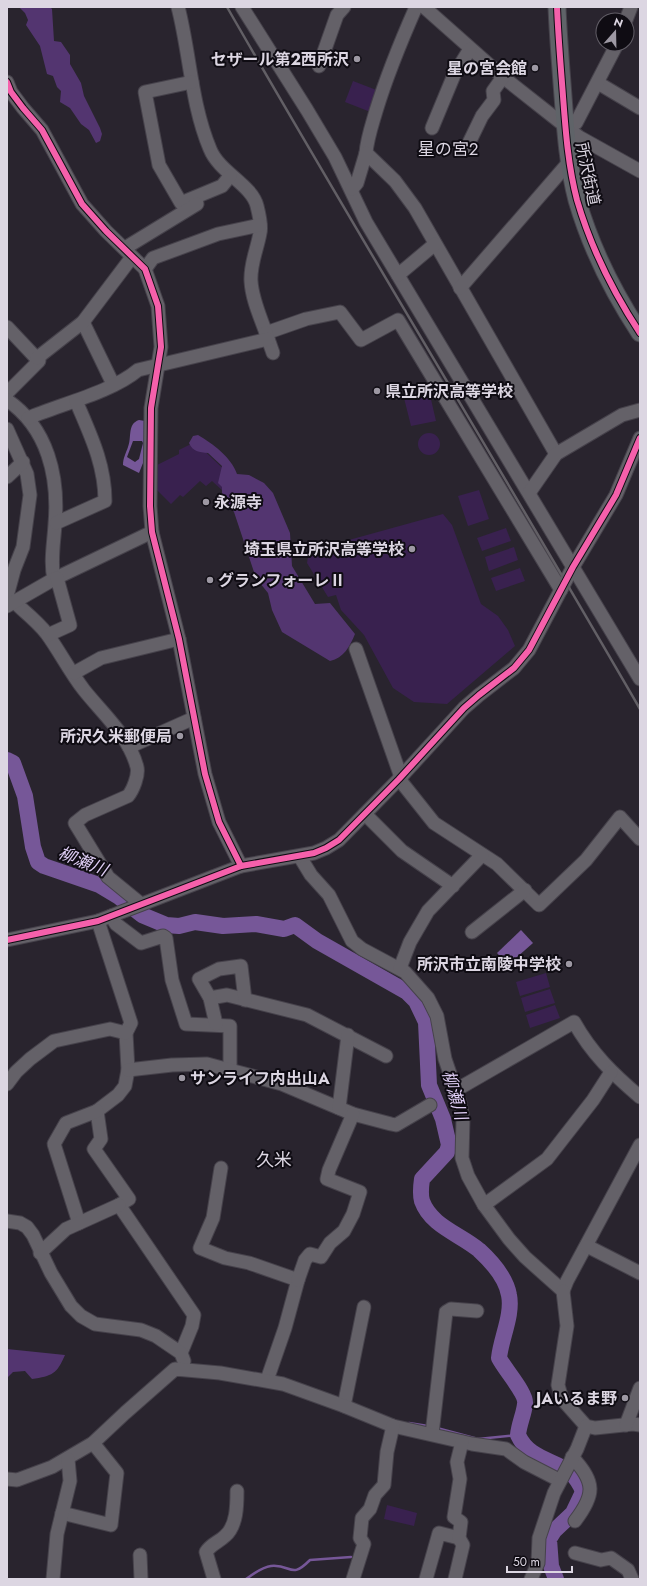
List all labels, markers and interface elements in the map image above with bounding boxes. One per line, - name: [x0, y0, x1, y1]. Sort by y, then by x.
- north arrow: [595, 12, 635, 52]
- text: N: [612, 14, 625, 32]
- place label: セザール第2西所沢: [211, 48, 349, 71]
- marker: セザール第2西所沢: [352, 54, 362, 64]
- place label: 星の宮会館: [447, 57, 527, 80]
- marker: 星の宮会館: [530, 63, 540, 73]
- district label: 星の宮2: [418, 137, 478, 161]
- street label: 所沢街道: [570, 140, 606, 208]
- place label: 県立所沢高等学校: [385, 380, 513, 403]
- marker: 県立所沢高等学校: [372, 386, 382, 396]
- place label: 永源寺: [214, 491, 262, 514]
- marker: 永源寺: [201, 497, 211, 507]
- place label: 埼玉県立所沢高等学校: [244, 538, 404, 561]
- marker: 埼玉県立所沢高等学校: [407, 544, 417, 554]
- place label: グランフォーレⅡ: [218, 569, 346, 592]
- marker: グランフォーレⅡ: [205, 575, 215, 585]
- place label: 所沢久米郵便局: [60, 725, 172, 748]
- marker: 所沢久米郵便局: [175, 731, 185, 741]
- water label: 柳瀬川: [55, 840, 113, 882]
- place label: 所沢市立南陵中学校: [417, 953, 561, 976]
- marker: 所沢市立南陵中学校: [564, 959, 574, 969]
- place label: サンライフ内出山A: [190, 1067, 330, 1090]
- water label: 柳瀬川: [436, 1067, 474, 1125]
- marker: サンライフ内出山A: [177, 1073, 187, 1083]
- district label: 久米: [256, 1147, 292, 1173]
- place label: JAいるま野: [533, 1387, 617, 1410]
- marker: JAいるま野: [620, 1393, 630, 1403]
- scale bar: [507, 1548, 572, 1574]
- text: 50 m: [513, 1553, 540, 1571]

